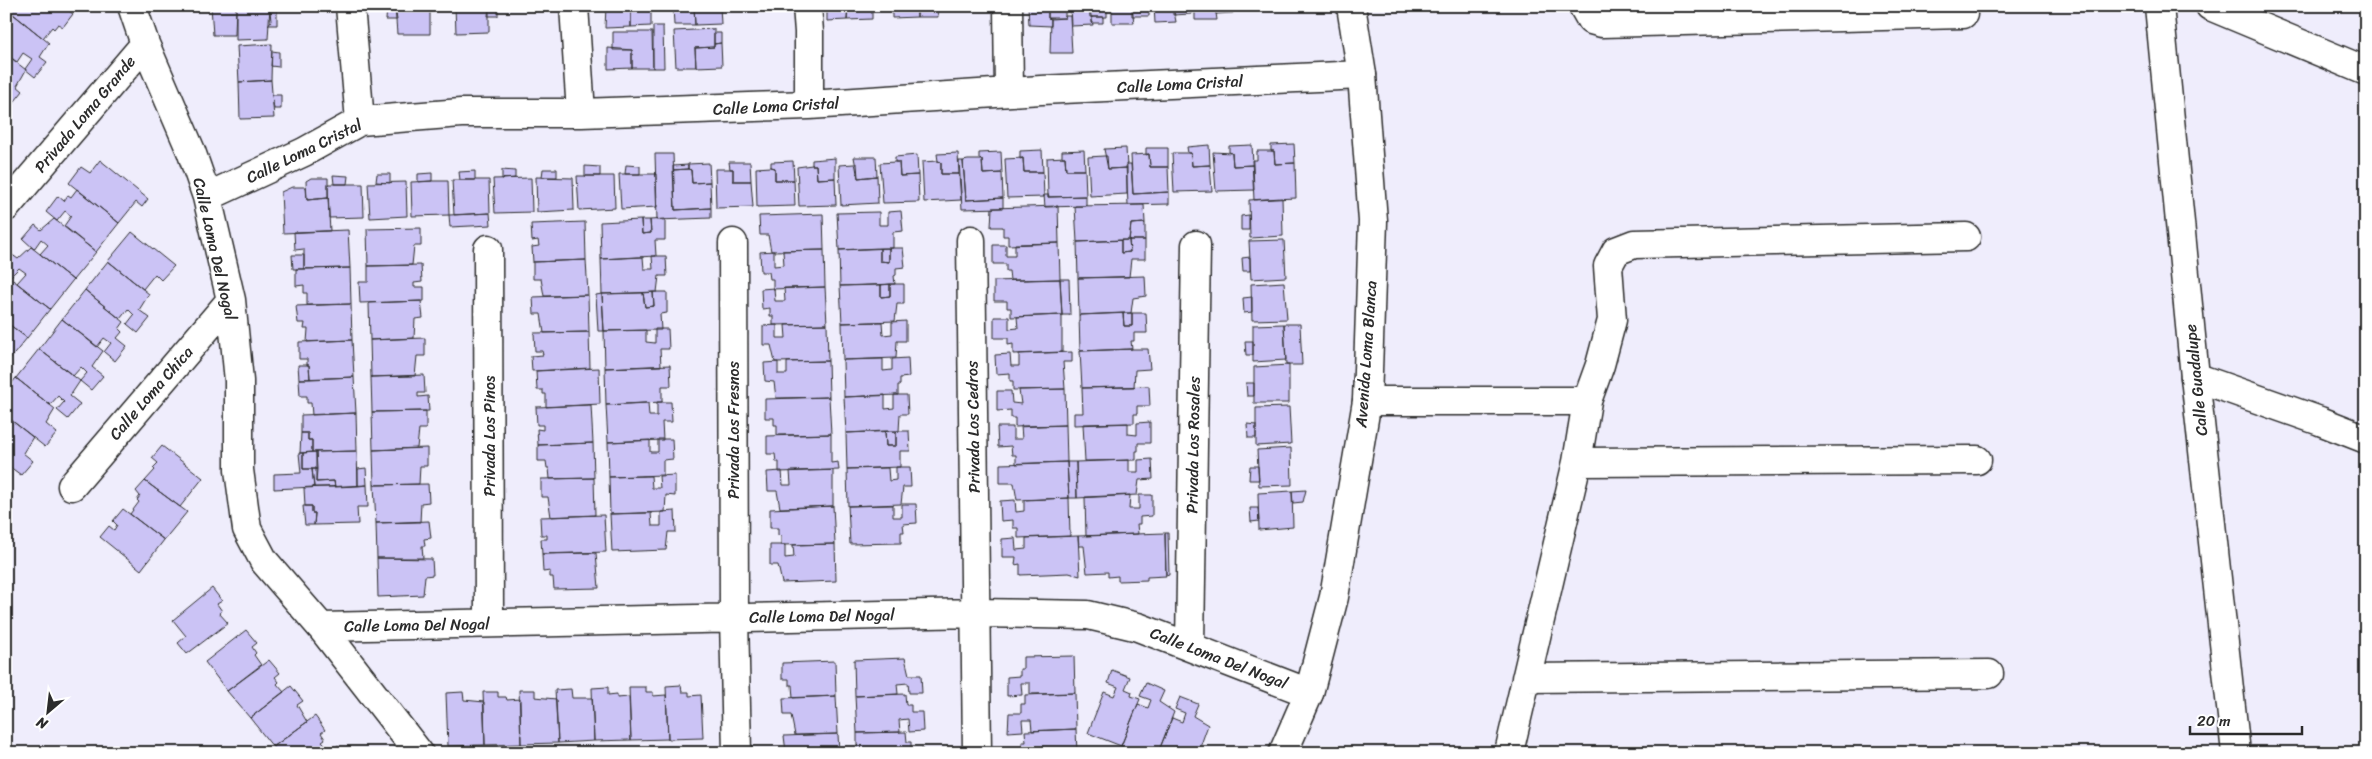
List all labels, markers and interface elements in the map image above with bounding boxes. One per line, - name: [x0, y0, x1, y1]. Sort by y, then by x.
- street label: Privada Loma Grande: [27, 48, 143, 180]
- street label: Calle Loma Cristal: [1116, 66, 1244, 102]
- street label: Calle Loma Cristal: [712, 88, 840, 124]
- street label: Calle Loma Cristal: [241, 110, 367, 192]
- street label: Calle Loma Del Nogal: [185, 175, 246, 324]
- street label: Avenida Loma Blanca: [1346, 279, 1386, 430]
- street label: Calle Guadalupe: [2176, 323, 2216, 437]
- street label: Calle Loma Chica: [101, 339, 201, 447]
- street label: Privada Los Fresnos: [719, 360, 748, 499]
- street label: Privada Los Cedros: [957, 360, 989, 493]
- street label: Privada Los Pinos: [475, 375, 504, 496]
- street label: Privada Los Rosales: [1177, 376, 1209, 514]
- street label: Calle Loma Del Nogal: [749, 600, 895, 632]
- street label: Calle Loma Del Nogal: [344, 609, 490, 641]
- street label: Calle Loma Del Nogal: [1146, 618, 1293, 698]
- north arrow: [22, 686, 72, 736]
- scale bar: [2190, 704, 2302, 736]
- text: 20 m: [2197, 708, 2231, 734]
- text: N: [32, 710, 53, 737]

